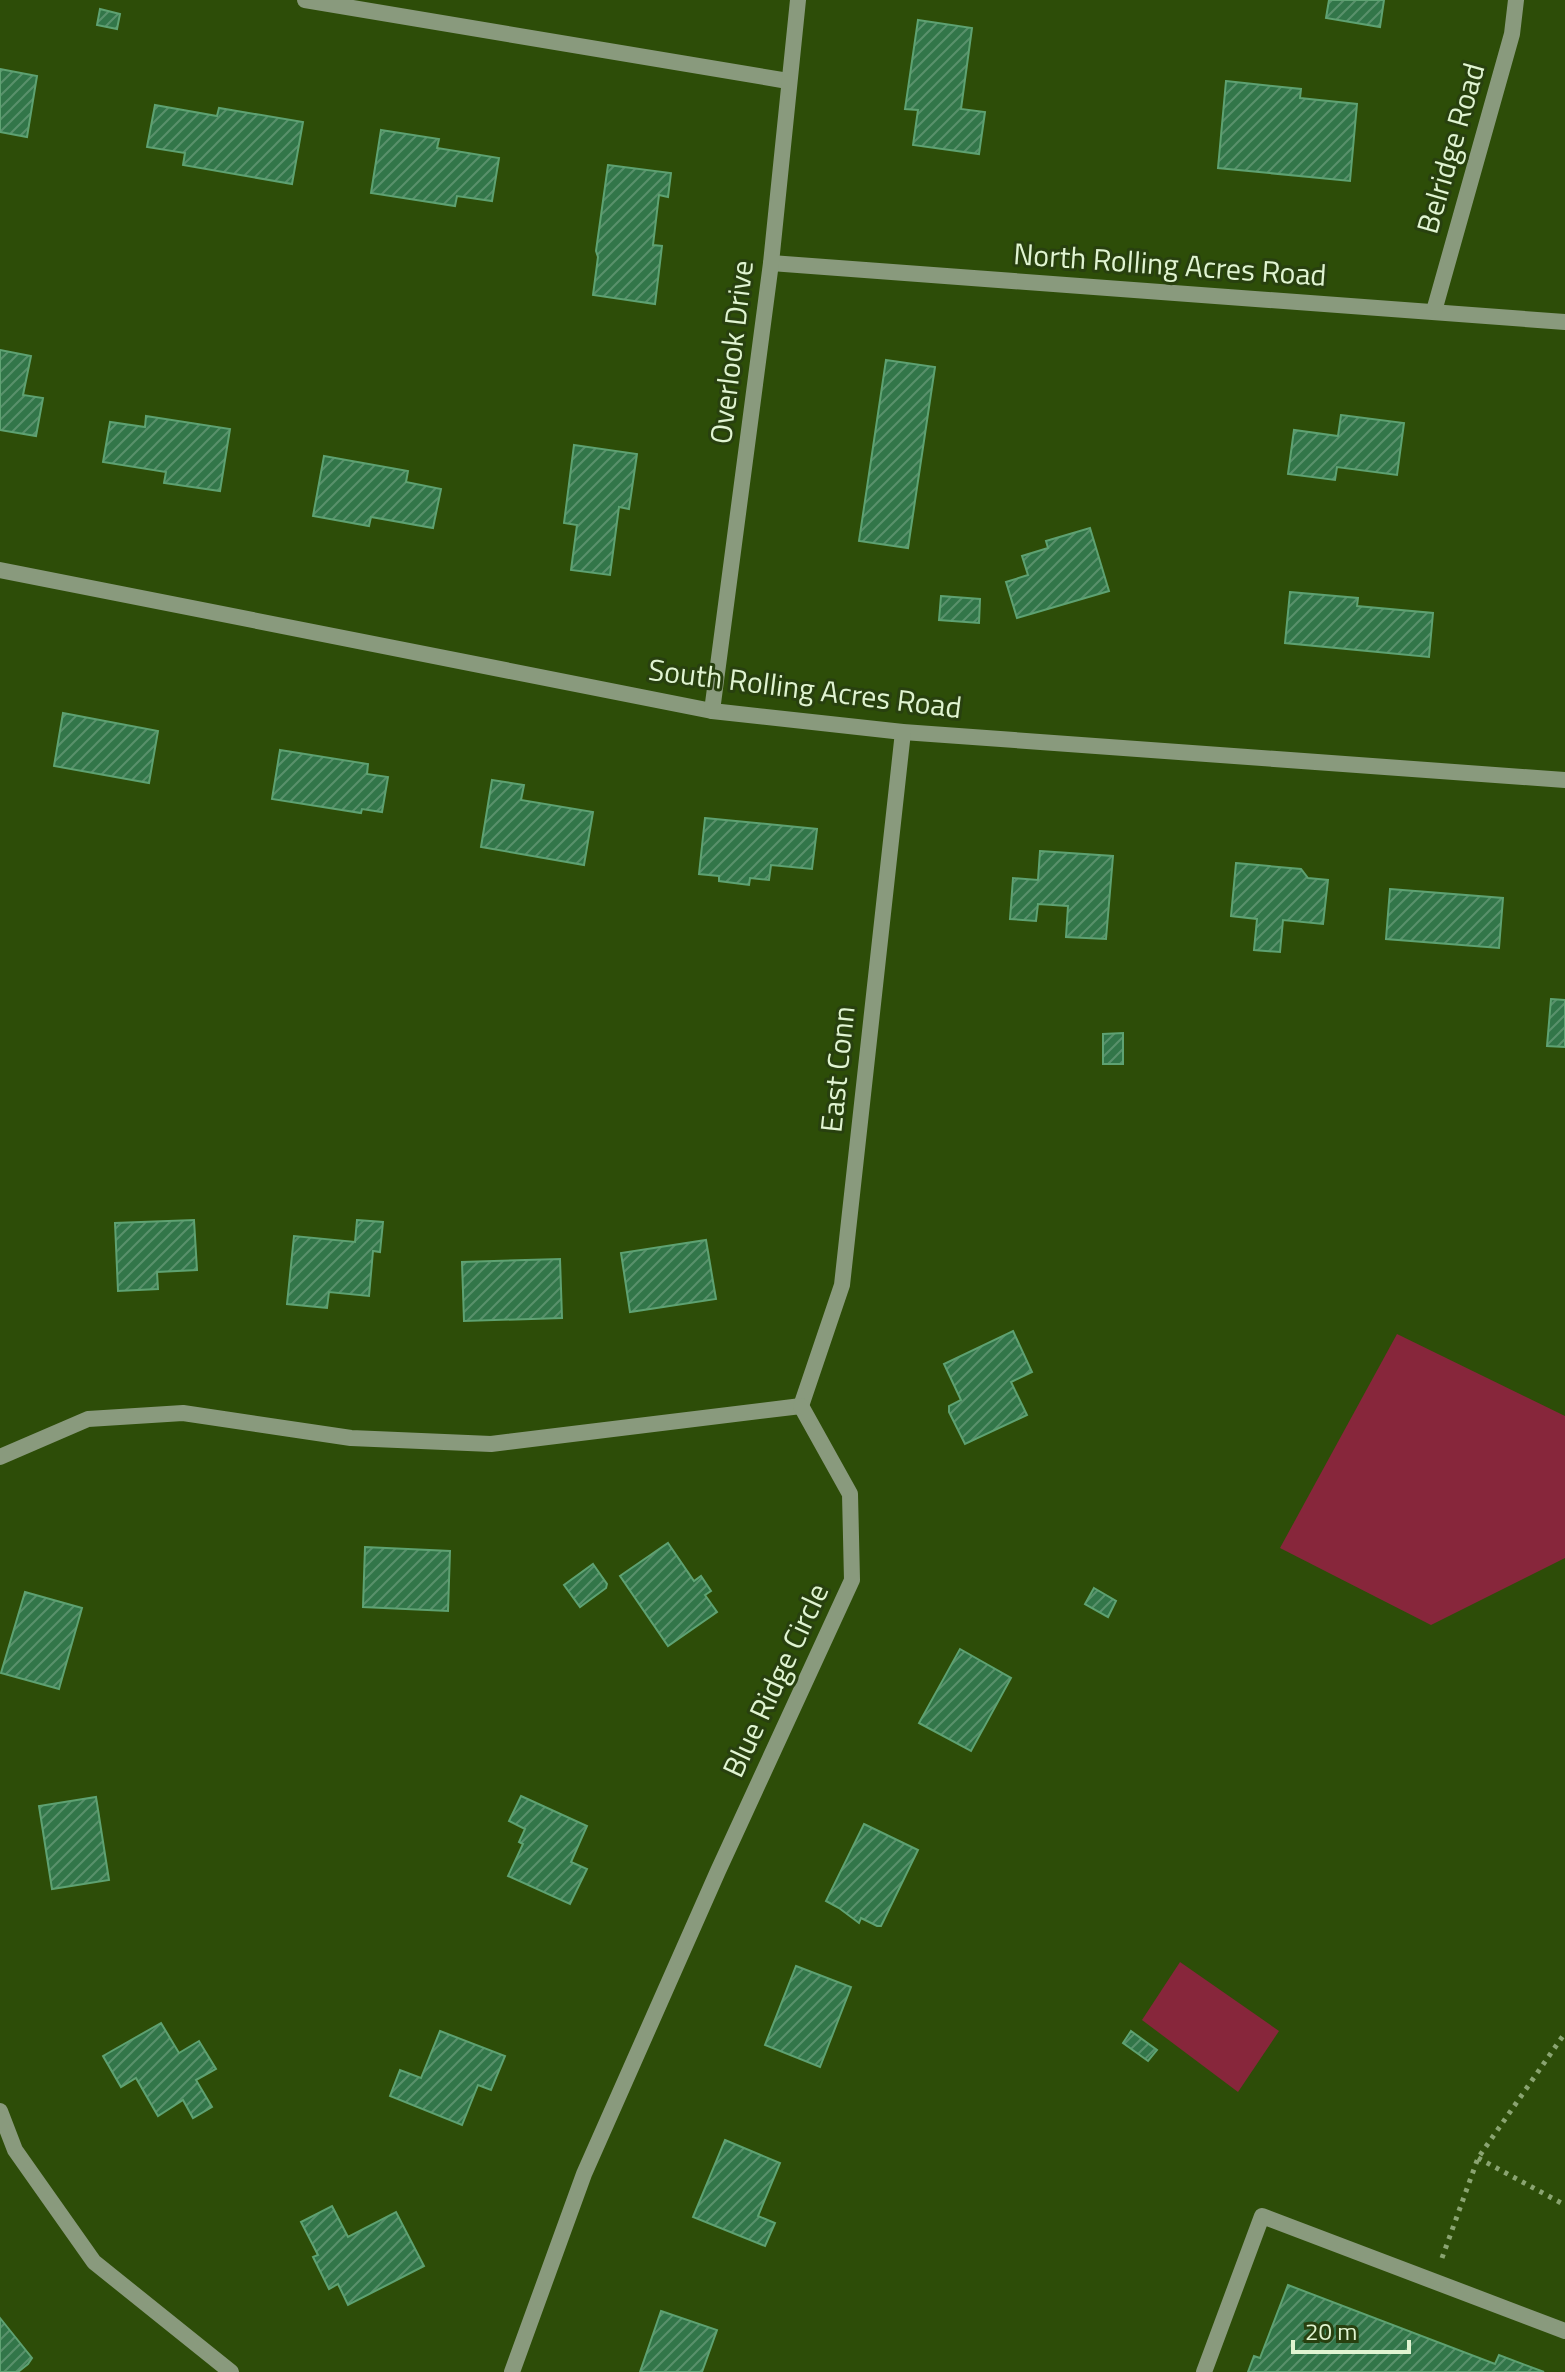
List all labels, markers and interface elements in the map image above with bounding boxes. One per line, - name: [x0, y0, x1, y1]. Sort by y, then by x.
- street label: Belridge Road: [1404, 57, 1496, 239]
- street label: North Rolling Acres Road: [1012, 230, 1328, 298]
- street label: Overlook Drive: [697, 258, 765, 446]
- street label: South Rolling Acres Road: [646, 646, 964, 730]
- street label: East Conn: [807, 1004, 867, 1134]
- street label: Blue Ridge Circle: [710, 1575, 840, 1785]
- scale bar: [1293, 2304, 1409, 2354]
- text: 20 m: [1305, 2313, 1357, 2349]

